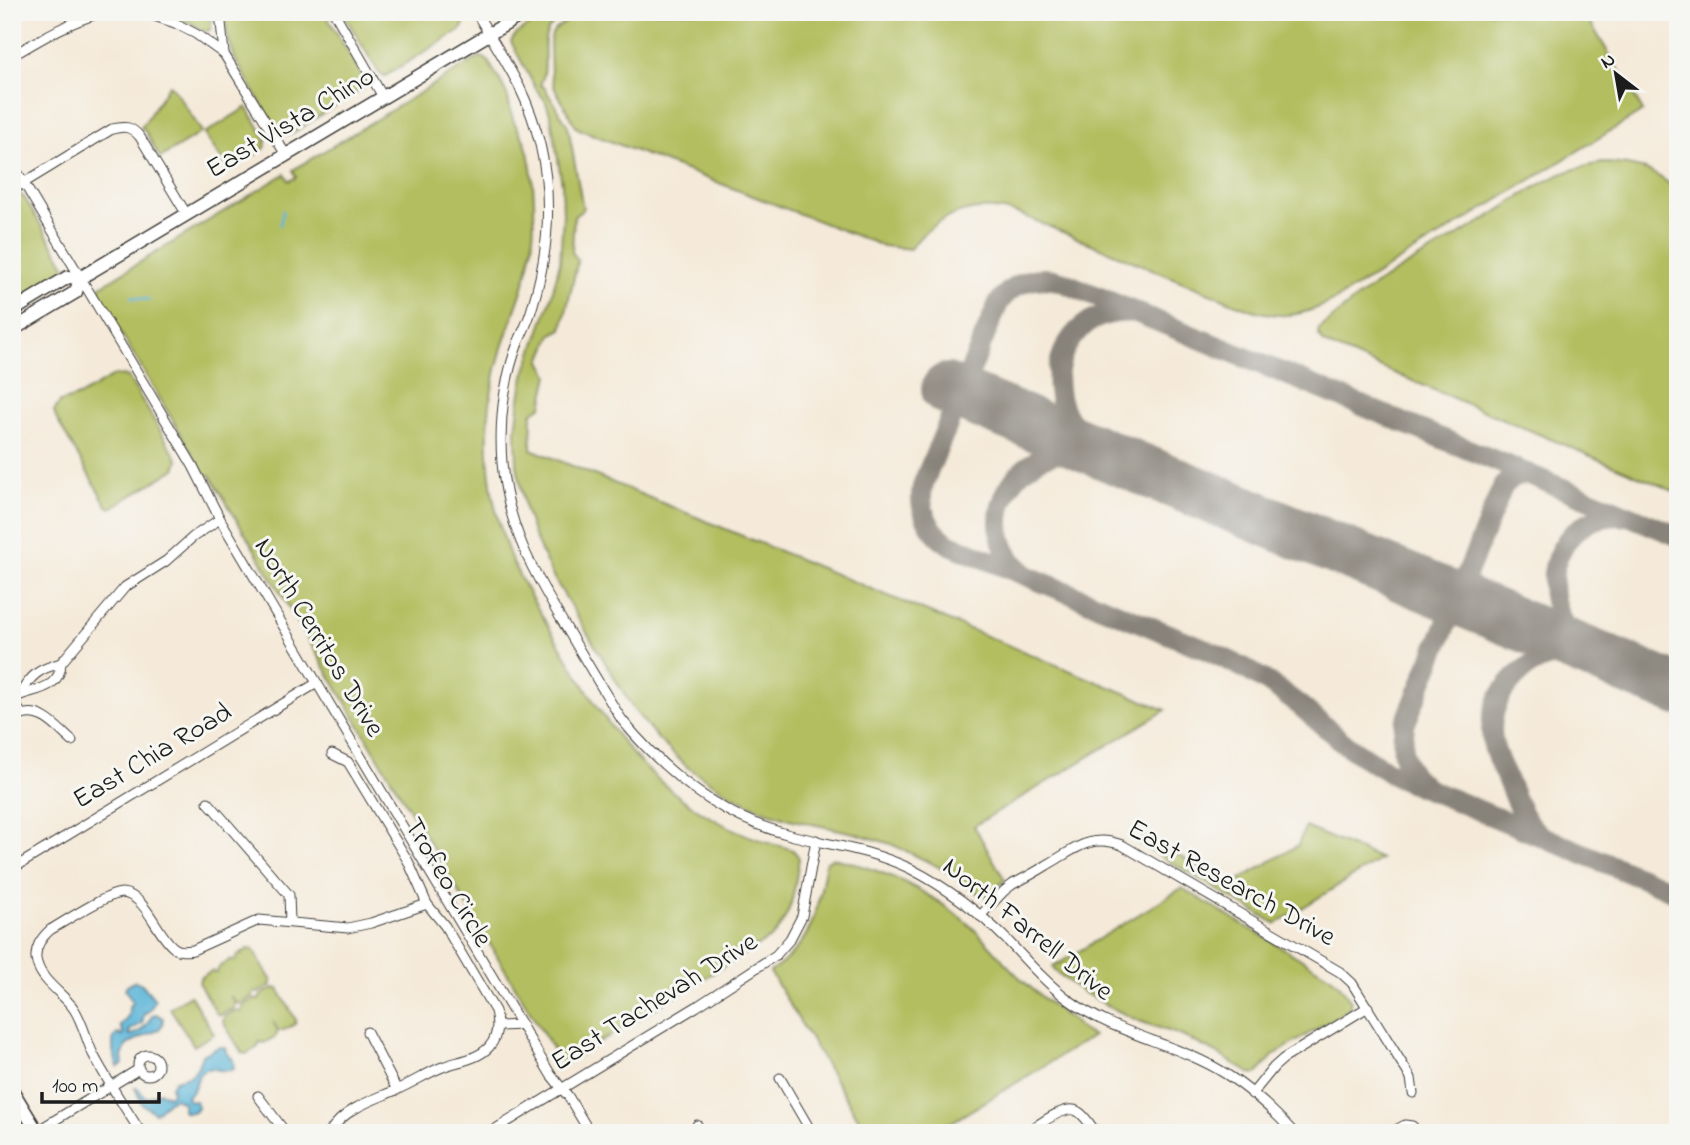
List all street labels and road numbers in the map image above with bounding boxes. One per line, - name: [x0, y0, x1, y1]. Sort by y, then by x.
- street label: East Vista Chino: [199, 57, 383, 191]
- street label: North Cerritos Drive: [242, 531, 394, 746]
- street label: East Chia Road: [66, 693, 241, 821]
- street label: Trofeo Circle: [392, 810, 502, 956]
- street label: East Research Drive: [1119, 810, 1343, 959]
- street label: North Farrell Drive: [933, 848, 1122, 1012]
- street label: East Tachevah Drive: [544, 923, 767, 1083]

